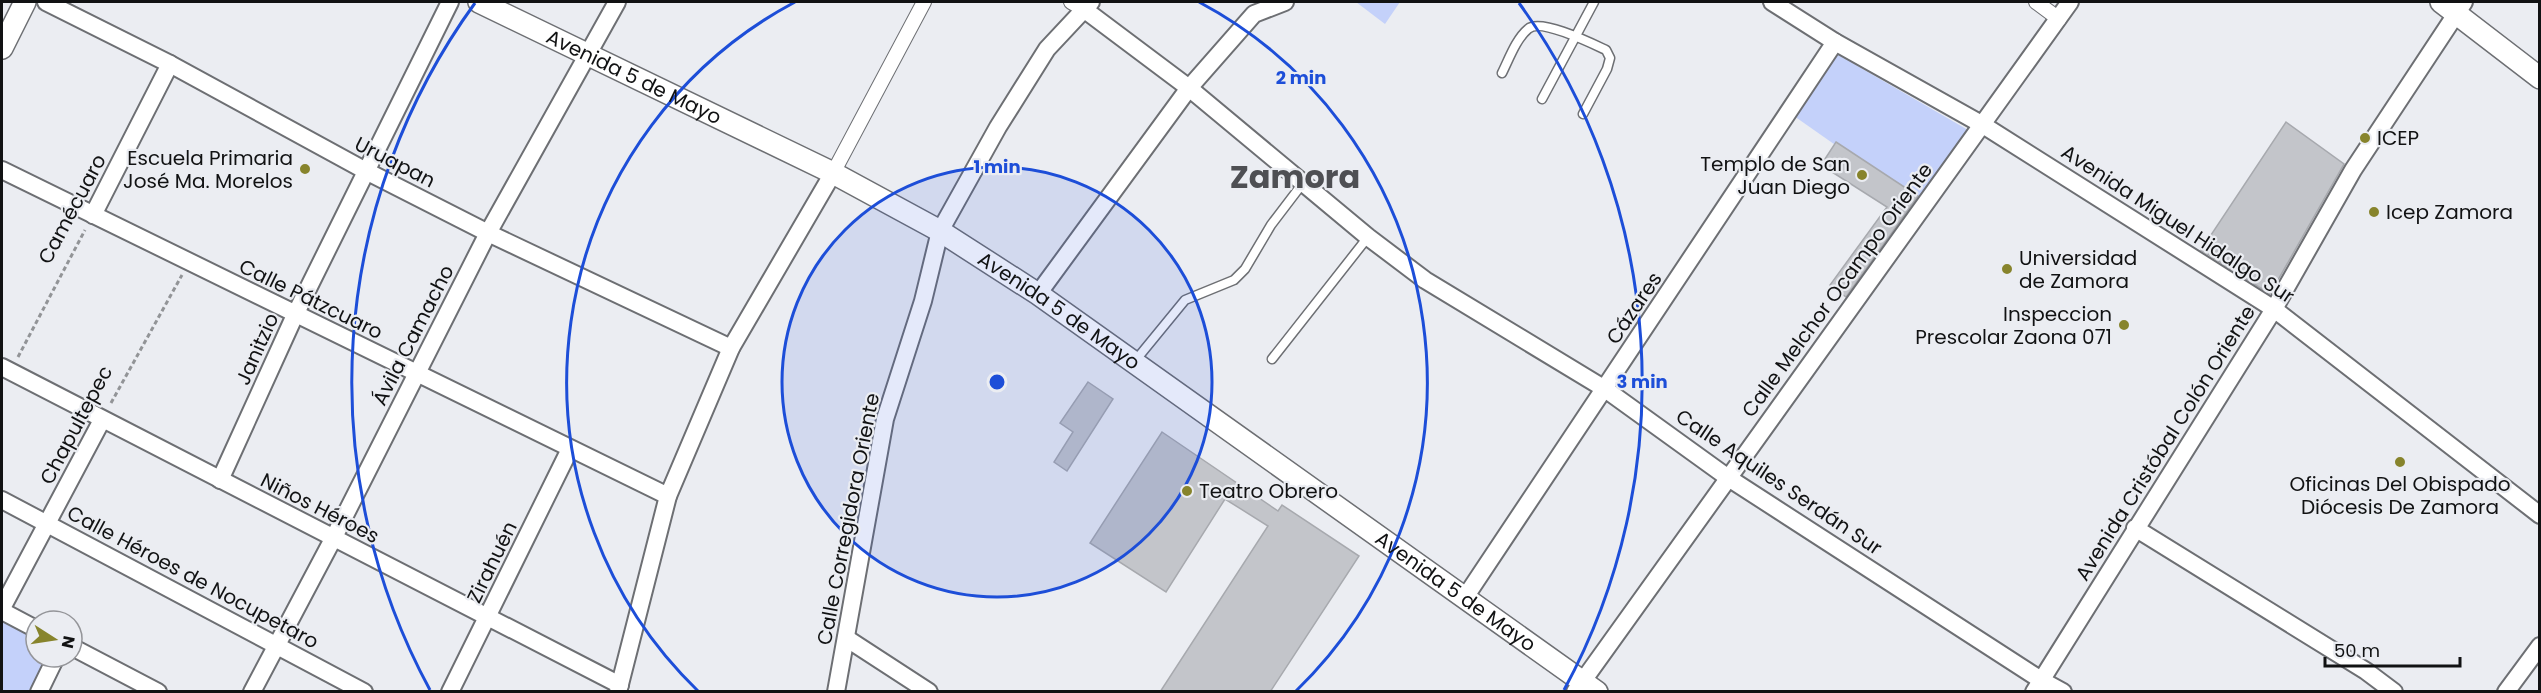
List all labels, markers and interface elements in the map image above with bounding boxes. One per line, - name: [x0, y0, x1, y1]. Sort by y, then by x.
- street label: Avenida 5 de Mayo: [542, 23, 726, 131]
- text: 2 min: [1276, 65, 1326, 90]
- place label: ICEP: [2377, 124, 2419, 152]
- street label: Uruapan: [350, 130, 440, 194]
- marker: ICEP: [2358, 131, 2372, 145]
- street label: Avenida Miguel Hidalgo Sur: [2056, 138, 2300, 310]
- place label: Escuela Primaria José Ma. Morelos: [123, 144, 293, 195]
- street label: Camécuaro: [31, 149, 113, 269]
- place label: Templo de San Juan Diego: [1700, 150, 1850, 201]
- text: 1 min: [973, 154, 1021, 179]
- district label: Zamora: [1230, 154, 1360, 199]
- street label: Calle Melchor Ocampo Oriente: [1735, 157, 1939, 423]
- marker: Escuela Primaria José Ma. Morelos: [298, 162, 312, 176]
- marker: Templo de San Juan Diego: [1855, 168, 1869, 182]
- place label: Icep Zamora: [2386, 198, 2513, 226]
- marker: Icep Zamora: [2367, 205, 2381, 219]
- place label: Universidad de Zamora: [2019, 244, 2137, 295]
- street label: Avenida 5 de Mayo: [972, 245, 1146, 376]
- street label: Calle Pátzcuaro: [234, 252, 388, 346]
- street label: Ávila Camacho: [366, 260, 460, 410]
- marker: Universidad de Zamora: [2000, 262, 2014, 276]
- street label: Cázares: [1599, 266, 1669, 350]
- place label: Inspeccion Prescolar Zaona 071: [1915, 300, 2112, 351]
- street label: Avenida Cristóbal Colón Oriente: [2068, 300, 2262, 586]
- street label: Janitzio: [229, 309, 285, 389]
- marker: Inspeccion Prescolar Zaona 071: [2117, 318, 2131, 332]
- street label: Chapultepec: [33, 361, 119, 489]
- text: 3 min: [1616, 369, 1668, 394]
- centre of rings: [987, 372, 1007, 392]
- street label: Calle Corregidora Oriente: [810, 391, 886, 647]
- street label: Calle Aquiles Serdán Sur: [1670, 402, 1888, 562]
- marker: Oficinas Del Obispado Diócesis De Zamora: [2393, 455, 2407, 469]
- street label: Niños Héroes: [256, 466, 384, 550]
- place label: Oficinas Del Obispado Diócesis De Zamora: [2289, 470, 2511, 521]
- place label: Teatro Obrero: [1199, 477, 1338, 505]
- marker: Teatro Obrero: [1180, 484, 1194, 498]
- street label: Calle Héroes de Nocupetaro: [63, 500, 323, 654]
- street label: Zirahuén: [460, 517, 524, 607]
- street label: Avenida 5 de Mayo: [1370, 524, 1542, 658]
- north arrow: [24, 609, 84, 669]
- scale bar: [2325, 630, 2460, 668]
- text: 50 m: [2334, 638, 2380, 663]

